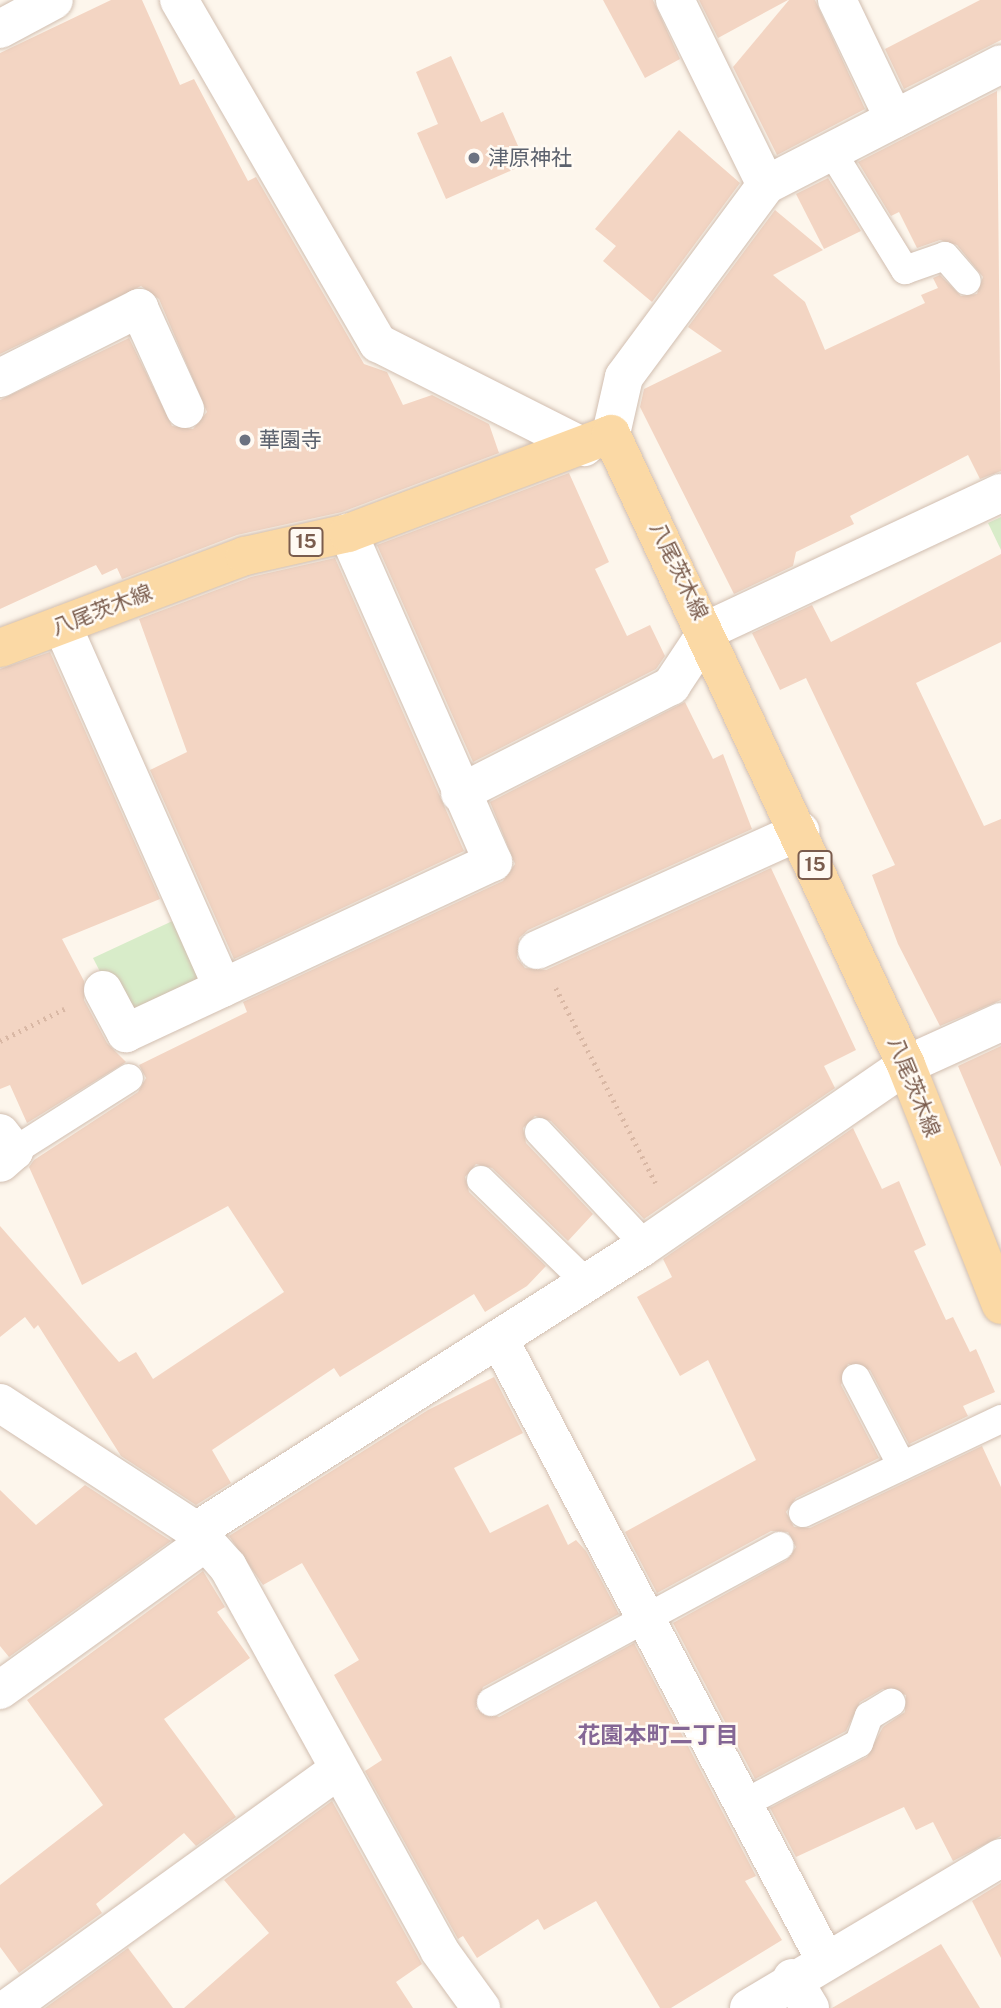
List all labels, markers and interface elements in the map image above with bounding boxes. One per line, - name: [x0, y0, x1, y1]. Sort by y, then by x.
- place label: 津原神社: [488, 145, 572, 171]
- marker: 津原神社: [466, 150, 482, 166]
- place label: 華園寺: [259, 427, 322, 453]
- marker: 華園寺: [237, 432, 253, 448]
- street label: 八尾茨木線: [645, 518, 713, 624]
- road number: 15: [288, 526, 324, 558]
- street label: 八尾茨木線: [48, 579, 156, 641]
- road number: 15: [798, 850, 832, 880]
- street label: 八尾茨木線: [883, 1034, 945, 1140]
- district label: 花園本町二丁目: [578, 1721, 738, 1749]

